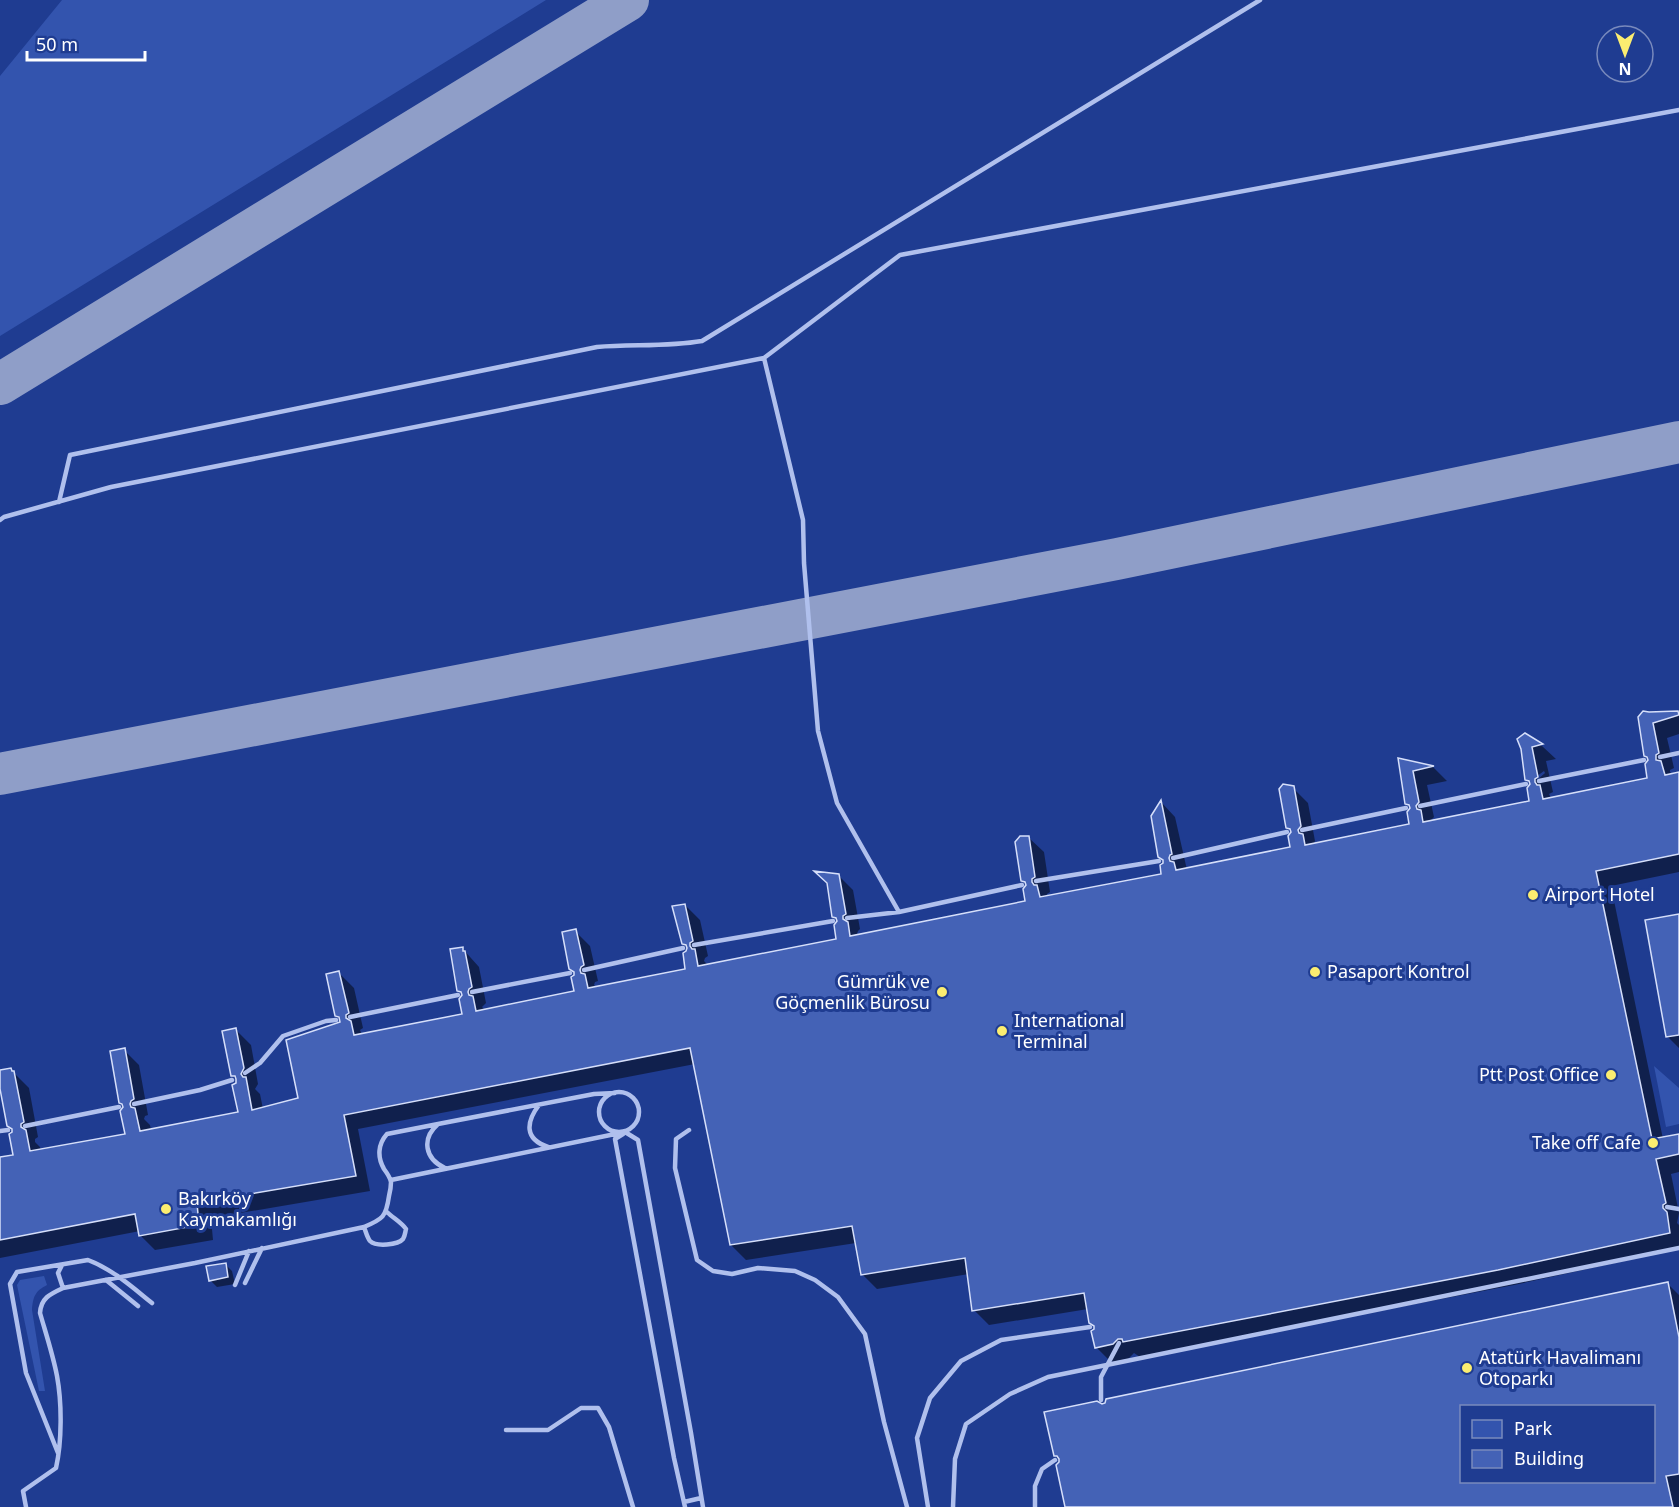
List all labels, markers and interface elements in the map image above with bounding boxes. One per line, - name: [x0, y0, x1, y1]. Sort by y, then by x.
- scale bar: [27, 24, 146, 62]
- north arrow: [1595, 24, 1655, 84]
- text: 50 m: [36, 32, 78, 56]
- text: N: [1618, 58, 1632, 80]
- place label: Airport Hotel: [1545, 882, 1655, 906]
- marker: Airport Hotel: [1526, 888, 1540, 902]
- place label: Pasaport Kontrol: [1327, 959, 1470, 983]
- marker: Pasaport Kontrol: [1308, 965, 1322, 979]
- place label: Gümrük ve Göçmenlik Bürosu: [775, 969, 930, 1014]
- marker: Gümrük ve Göçmenlik Bürosu: [935, 985, 949, 999]
- place label: International Terminal: [1014, 1008, 1124, 1053]
- marker: International Terminal: [995, 1024, 1009, 1038]
- place label: Ptt Post Office: [1479, 1062, 1599, 1086]
- marker: Ptt Post Office: [1604, 1068, 1618, 1082]
- place label: Take off Cafe: [1532, 1130, 1641, 1154]
- marker: Take off Cafe: [1646, 1136, 1660, 1150]
- place label: Bakırköy Kaymakamlığı: [178, 1186, 297, 1231]
- marker: Bakırköy Kaymakamlığı: [159, 1202, 173, 1216]
- place label: Atatürk Havalimanı Otoparkı: [1479, 1345, 1641, 1390]
- marker: Atatürk Havalimanı Otoparkı: [1460, 1361, 1474, 1375]
- legend: [1460, 1405, 1655, 1483]
- text: Park: [1514, 1416, 1552, 1440]
- text: Building: [1514, 1446, 1584, 1470]

